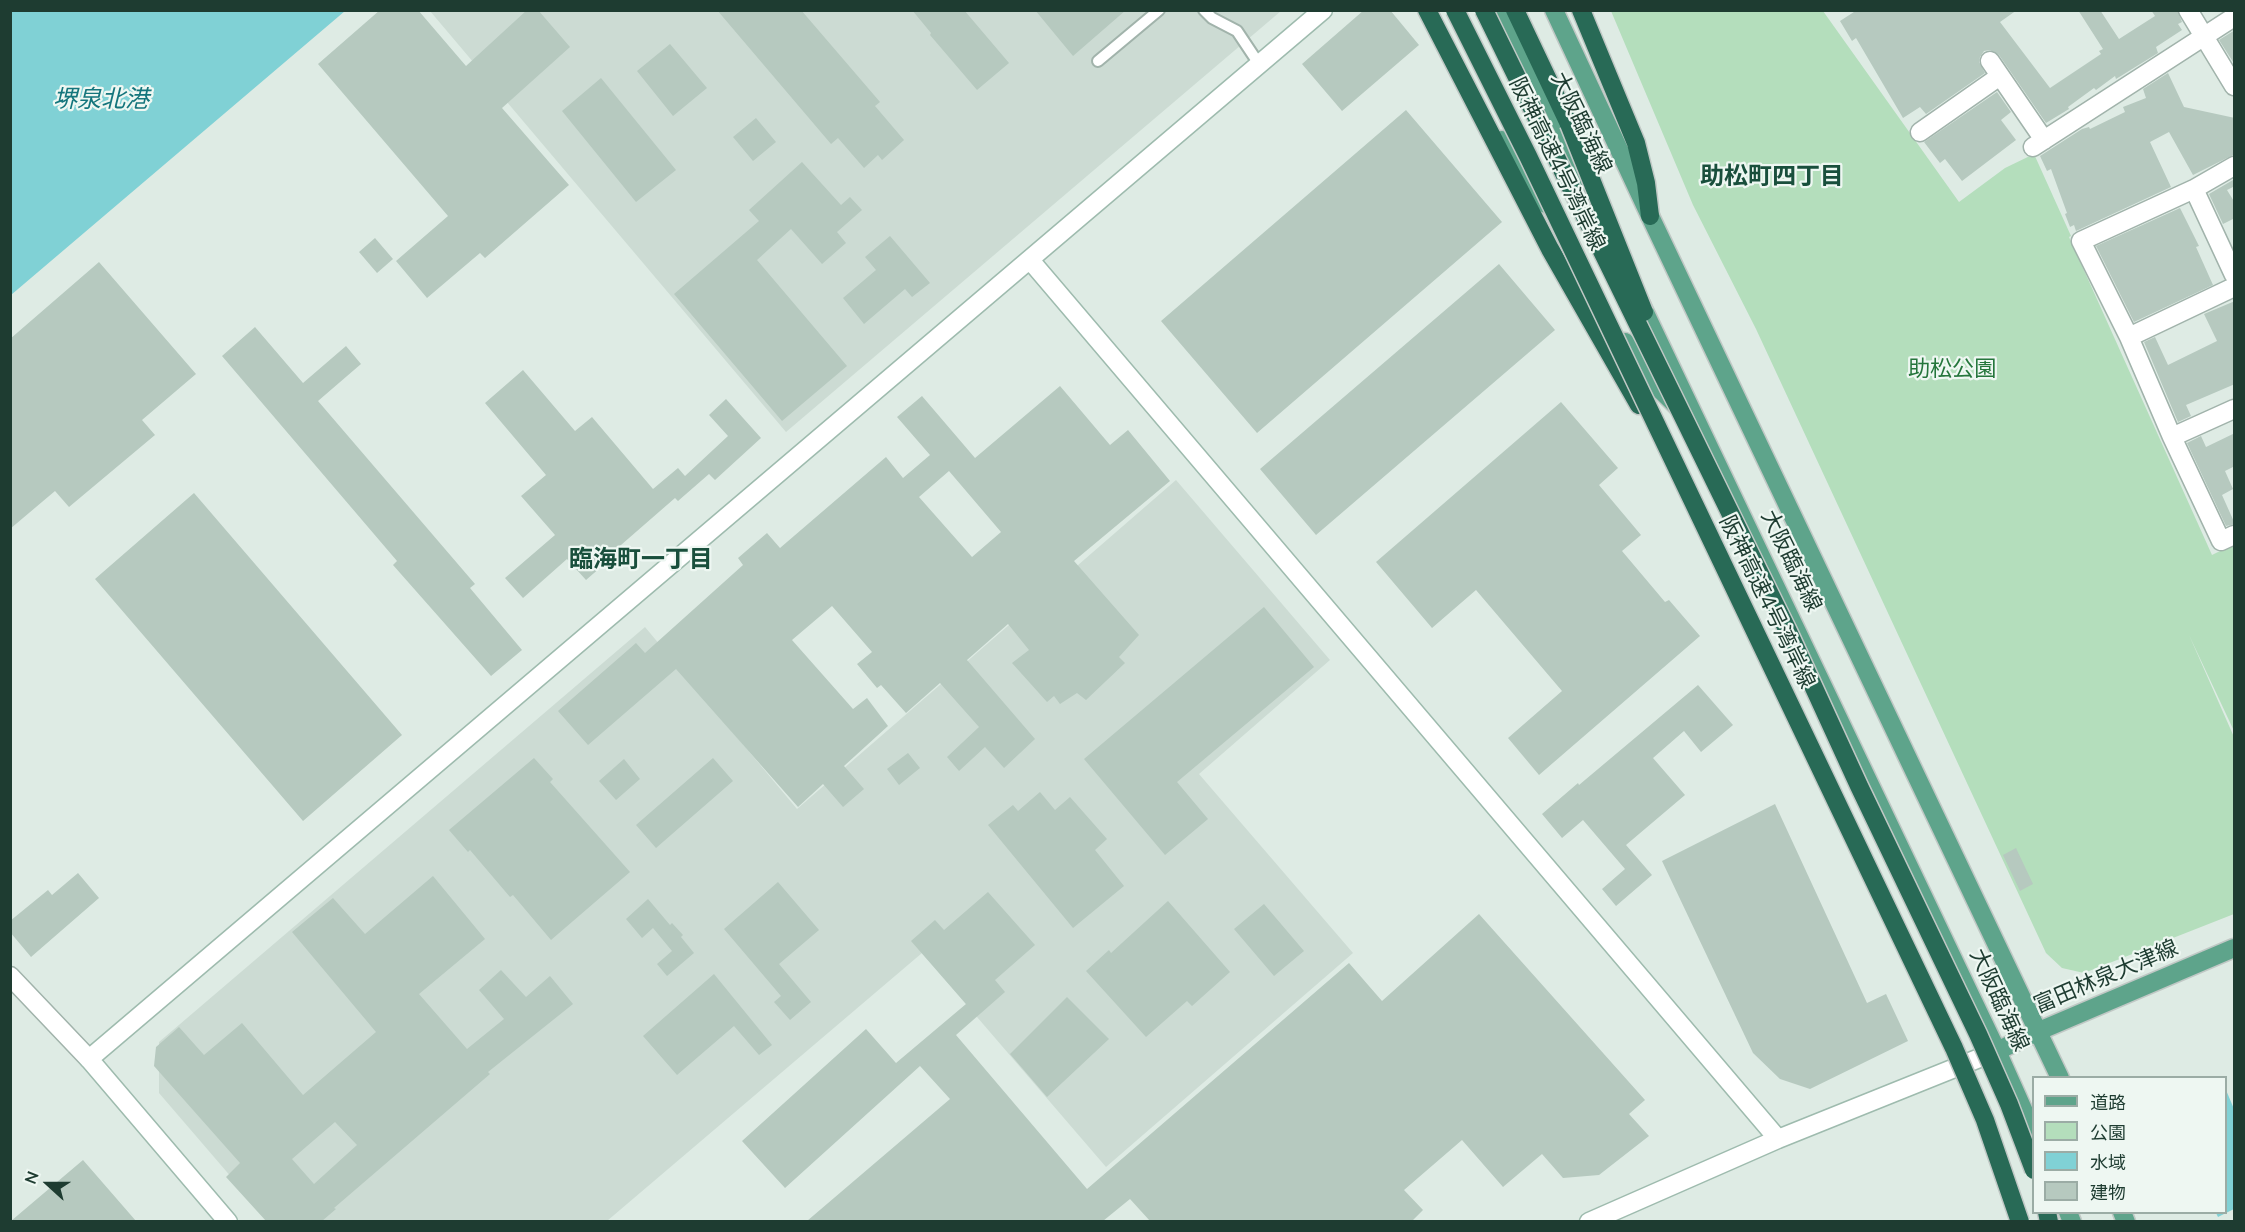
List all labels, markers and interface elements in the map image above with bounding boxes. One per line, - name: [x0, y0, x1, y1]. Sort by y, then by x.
- street label: 大阪臨海線: [1545, 68, 1617, 178]
- street label: 阪神高速4号湾岸線: [1504, 73, 1610, 255]
- water label: 堺泉北港: [53, 86, 149, 114]
- district label: 助松町四丁目: [1700, 163, 1844, 191]
- park label: 助松公園: [1908, 356, 1996, 382]
- street label: 大阪臨海線: [1755, 506, 1827, 616]
- street label: 阪神高速4号湾岸線: [1714, 511, 1820, 693]
- district label: 臨海町一丁目: [569, 546, 713, 574]
- street label: 富田林泉大津線: [2030, 935, 2182, 1019]
- street label: 大阪臨海線: [1964, 945, 2034, 1055]
- legend: [2032, 1076, 2227, 1214]
- text: 道路: [2090, 1091, 2126, 1114]
- text: 公園: [2090, 1121, 2126, 1144]
- text: 水域: [2090, 1151, 2126, 1174]
- north arrow: [18, 1154, 78, 1214]
- text: N: [20, 1168, 43, 1187]
- text: 建物: [2090, 1181, 2126, 1204]

